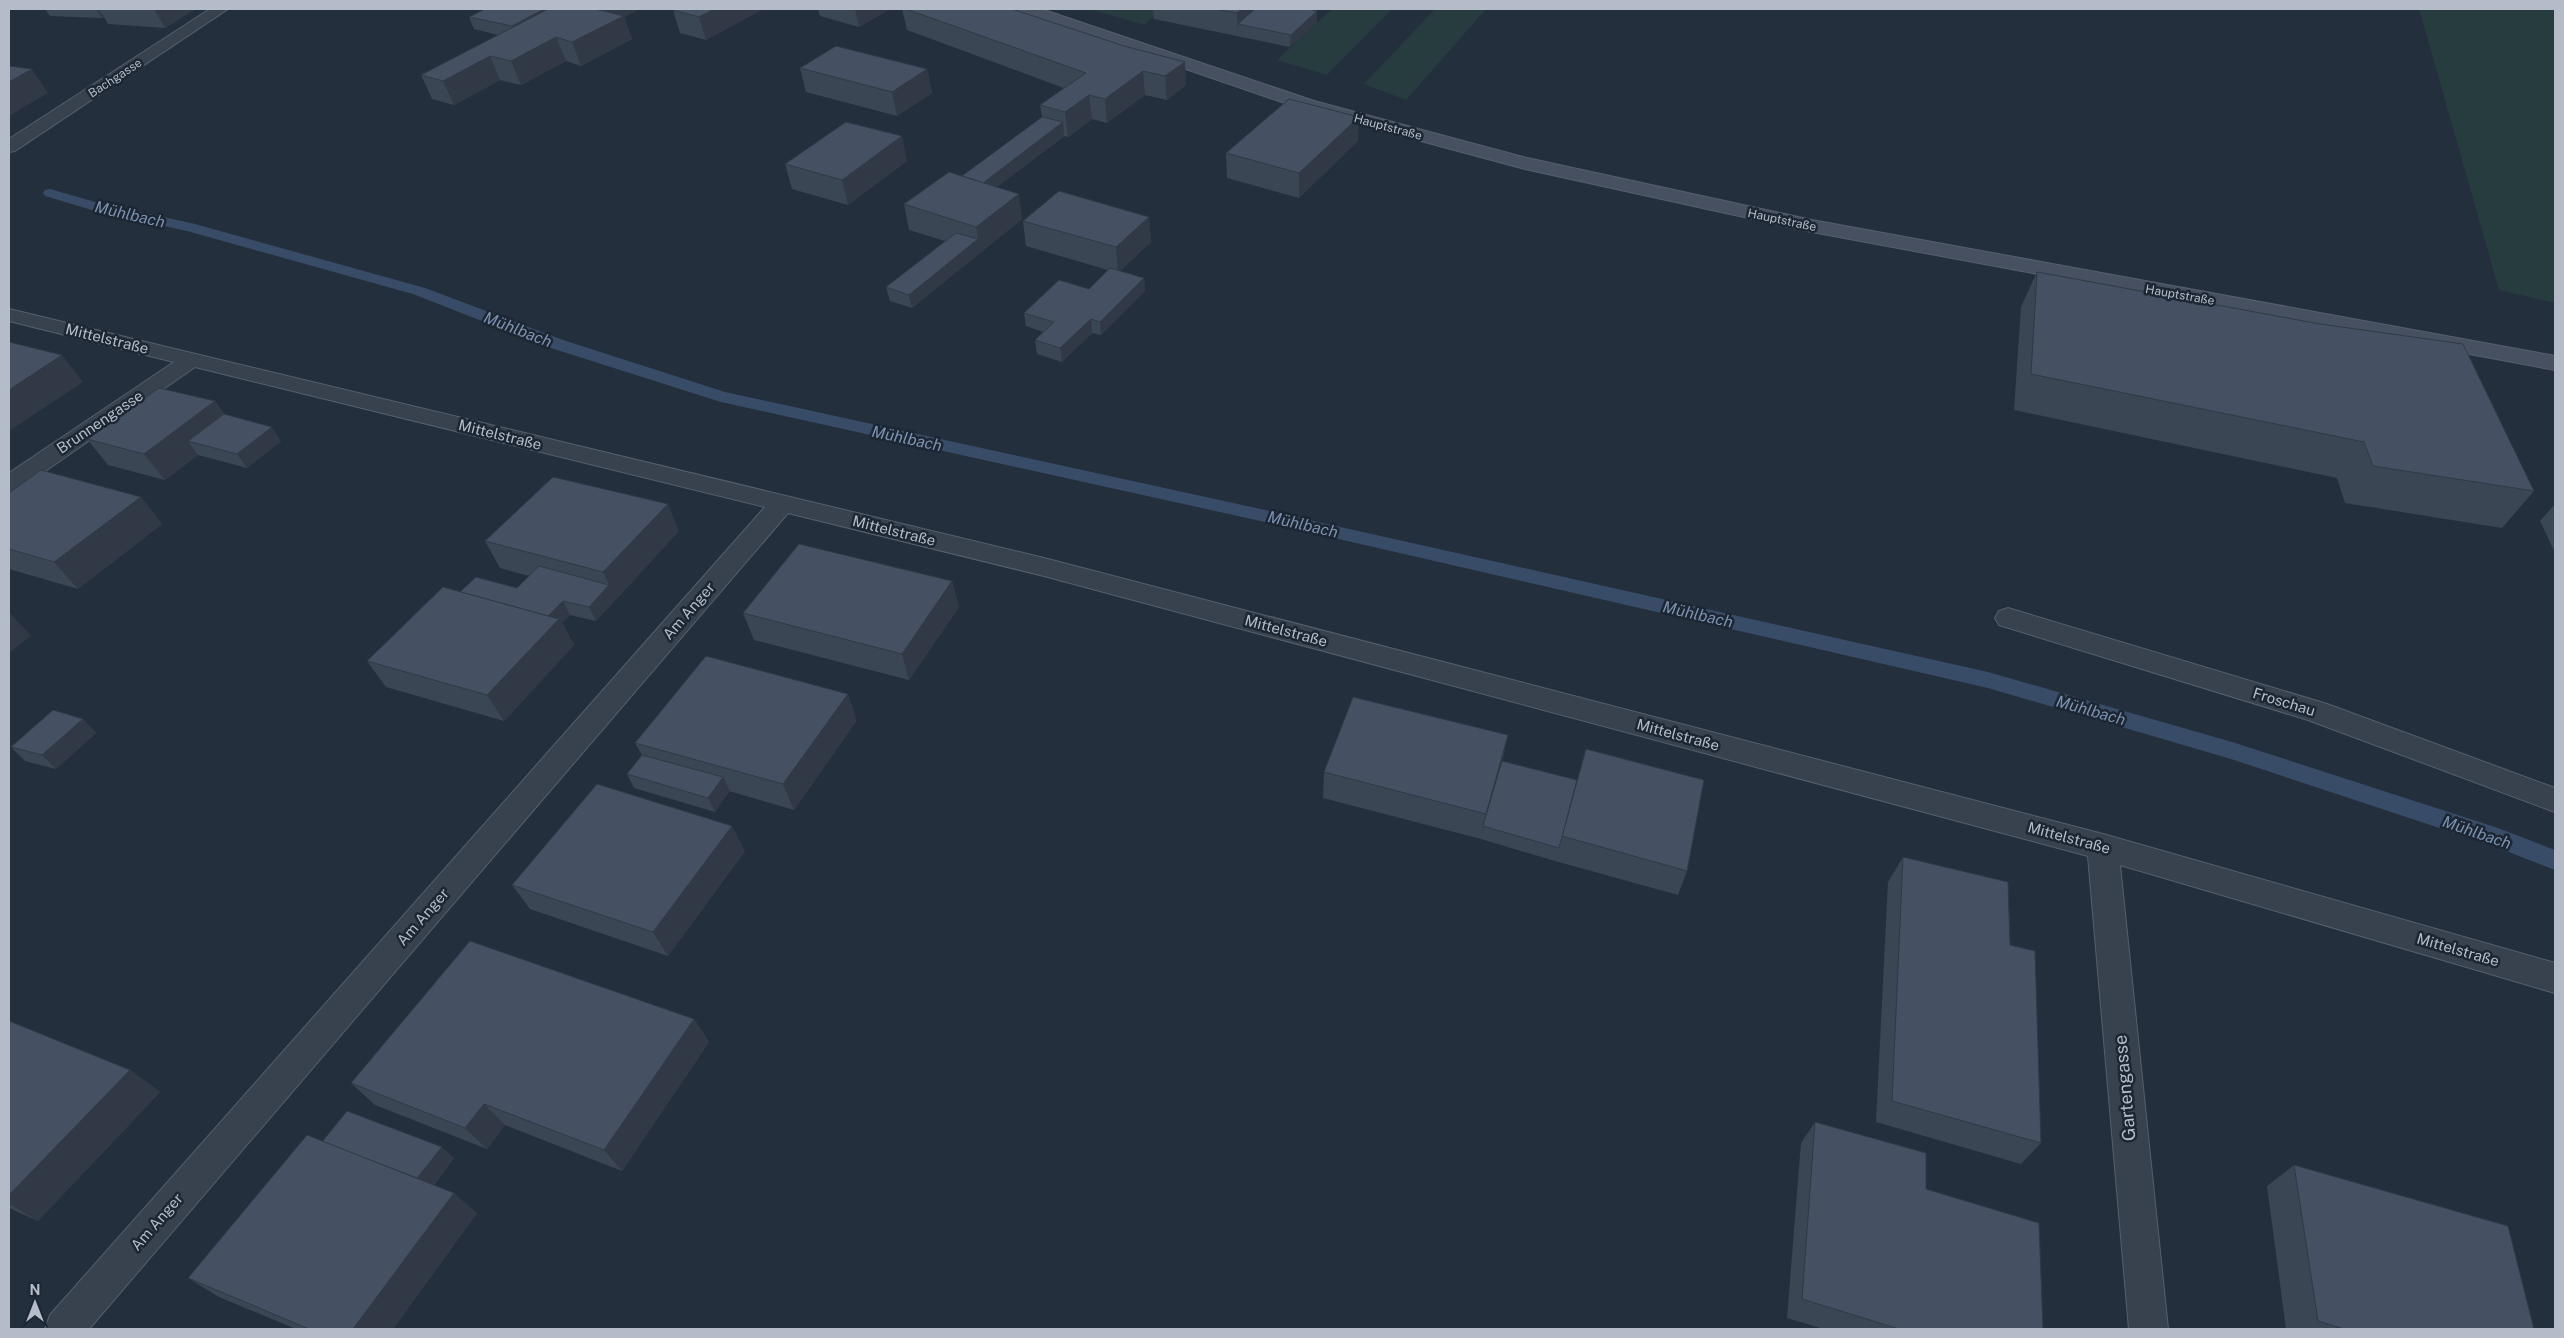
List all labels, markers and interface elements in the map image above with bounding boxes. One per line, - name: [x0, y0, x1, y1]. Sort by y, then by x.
- street label: Bachgasse: [86, 55, 144, 100]
- street label: Hauptstraße: [1352, 111, 1424, 143]
- water label: Mühlbach: [93, 197, 167, 232]
- street label: Hauptstraße: [1746, 206, 1818, 234]
- street label: Hauptstraße: [2144, 282, 2216, 308]
- water label: Mühlbach: [481, 308, 555, 351]
- street label: Mittelstraße: [64, 320, 150, 357]
- street label: Brunnengasse: [53, 387, 146, 457]
- street label: Mittelstraße: [457, 416, 543, 453]
- water label: Mühlbach: [870, 422, 944, 455]
- water label: Mühlbach: [1266, 507, 1340, 542]
- street label: Mittelstraße: [851, 512, 937, 549]
- street label: Am Anger: [659, 579, 718, 643]
- water label: Mühlbach: [1661, 597, 1735, 632]
- street label: Mittelstraße: [1243, 611, 1329, 650]
- street label: Froschau: [2251, 684, 2317, 719]
- water label: Mühlbach: [2054, 692, 2128, 729]
- street label: Mittelstraße: [1635, 715, 1721, 754]
- water label: Mühlbach: [2440, 812, 2514, 853]
- street label: Mittelstraße: [2026, 818, 2112, 857]
- street label: Am Anger: [393, 885, 452, 949]
- street label: Mittelstraße: [2415, 930, 2501, 969]
- street label: Gartengasse: [2109, 1034, 2140, 1142]
- street label: Am Anger: [127, 1190, 186, 1254]
- north arrow: [10, 1278, 60, 1328]
- text: N: [30, 1282, 40, 1298]

